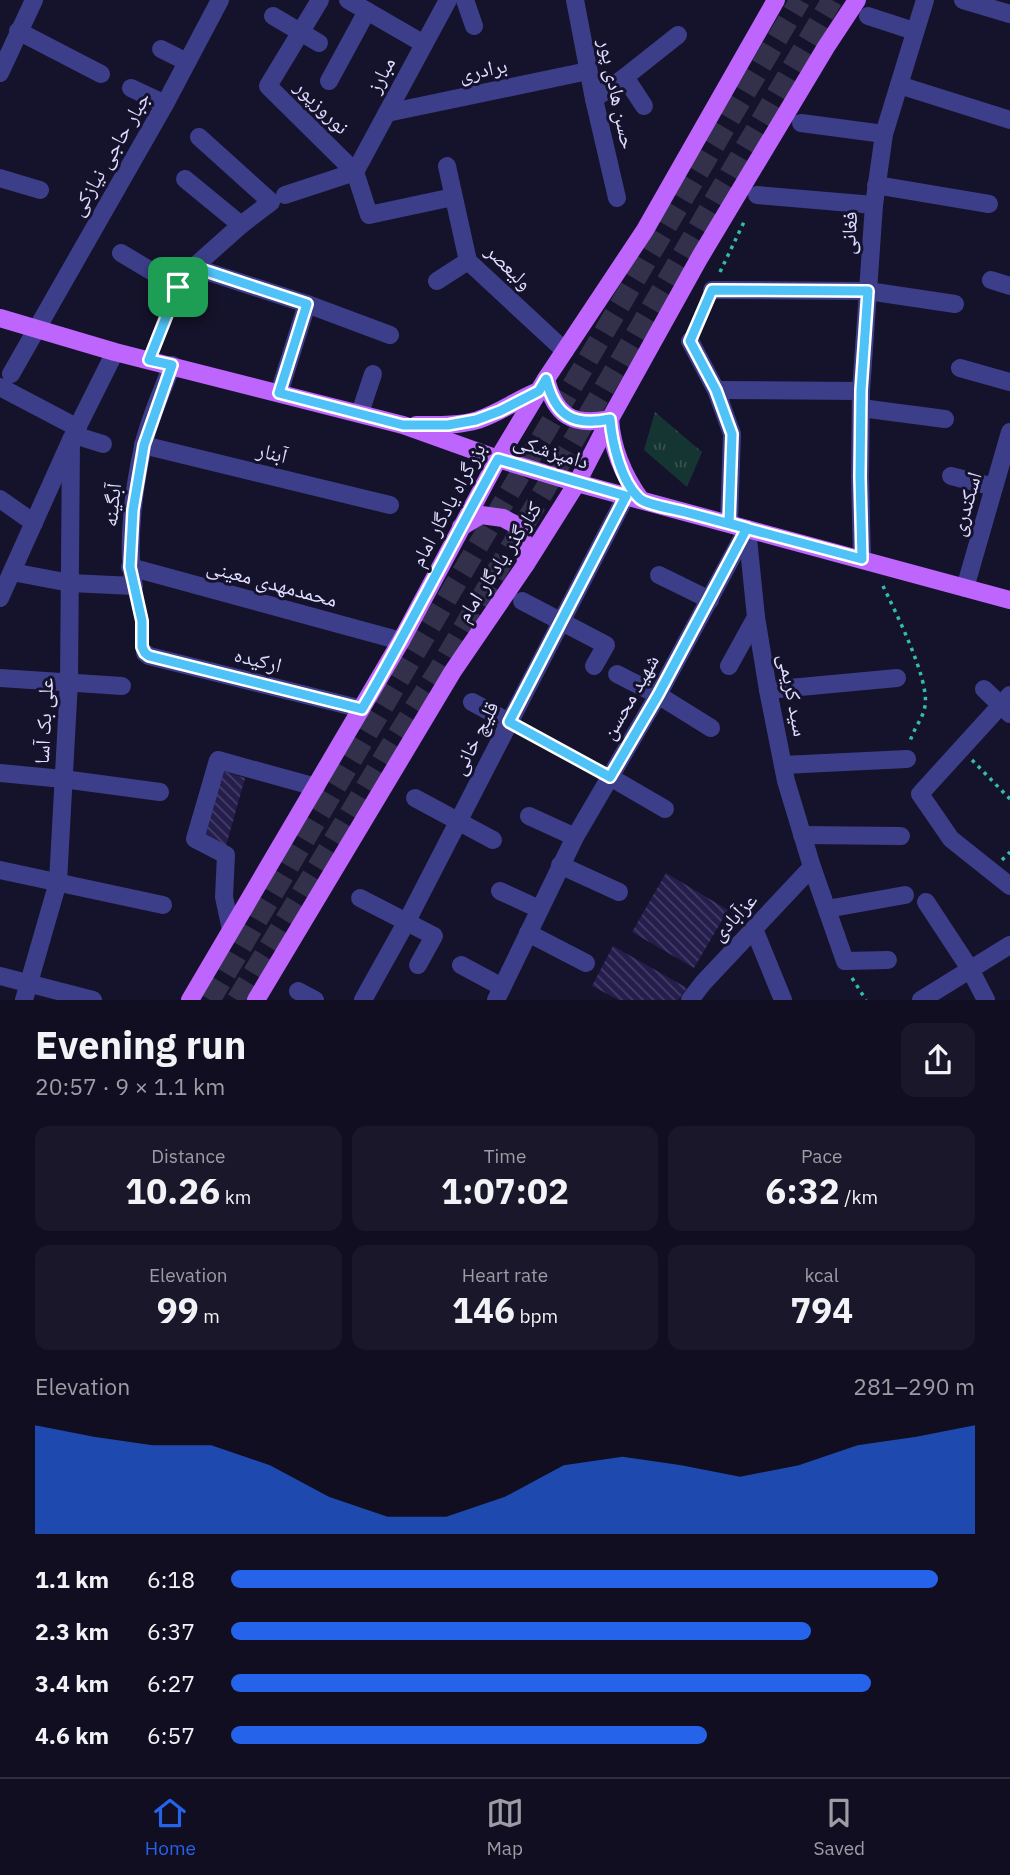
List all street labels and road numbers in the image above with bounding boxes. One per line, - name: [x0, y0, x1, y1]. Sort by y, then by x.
- street label: حسن هادی پور: [592, 35, 643, 152]
- street label: برادری: [456, 50, 510, 88]
- street label: مبارز: [359, 52, 401, 98]
- street label: نوروزپور: [288, 72, 356, 140]
- street label: جبار حاجی نیازکی: [62, 86, 156, 221]
- street label: فغانی: [833, 210, 863, 255]
- street label: ولیعصر: [480, 236, 539, 296]
- street label: دامپزشکی: [510, 425, 592, 475]
- street label: آبنار: [253, 435, 291, 469]
- street label: بزرگراه یادگار امام: [403, 438, 492, 572]
- street label: اسکندری: [943, 468, 988, 539]
- street label: آبگینه: [95, 481, 127, 528]
- street label: کنارگذر یادگار امام: [449, 496, 549, 628]
- street label: محمدمهدی معینی: [204, 551, 341, 613]
- street label: ارکیده: [232, 640, 285, 678]
- street label: شهید محسن: [593, 649, 665, 744]
- street label: سید کریمی: [772, 651, 816, 739]
- street label: علی بک آسا: [27, 677, 59, 765]
- street label: قلیچ خانی: [444, 696, 505, 779]
- street label: عزآبادی: [704, 886, 763, 947]

